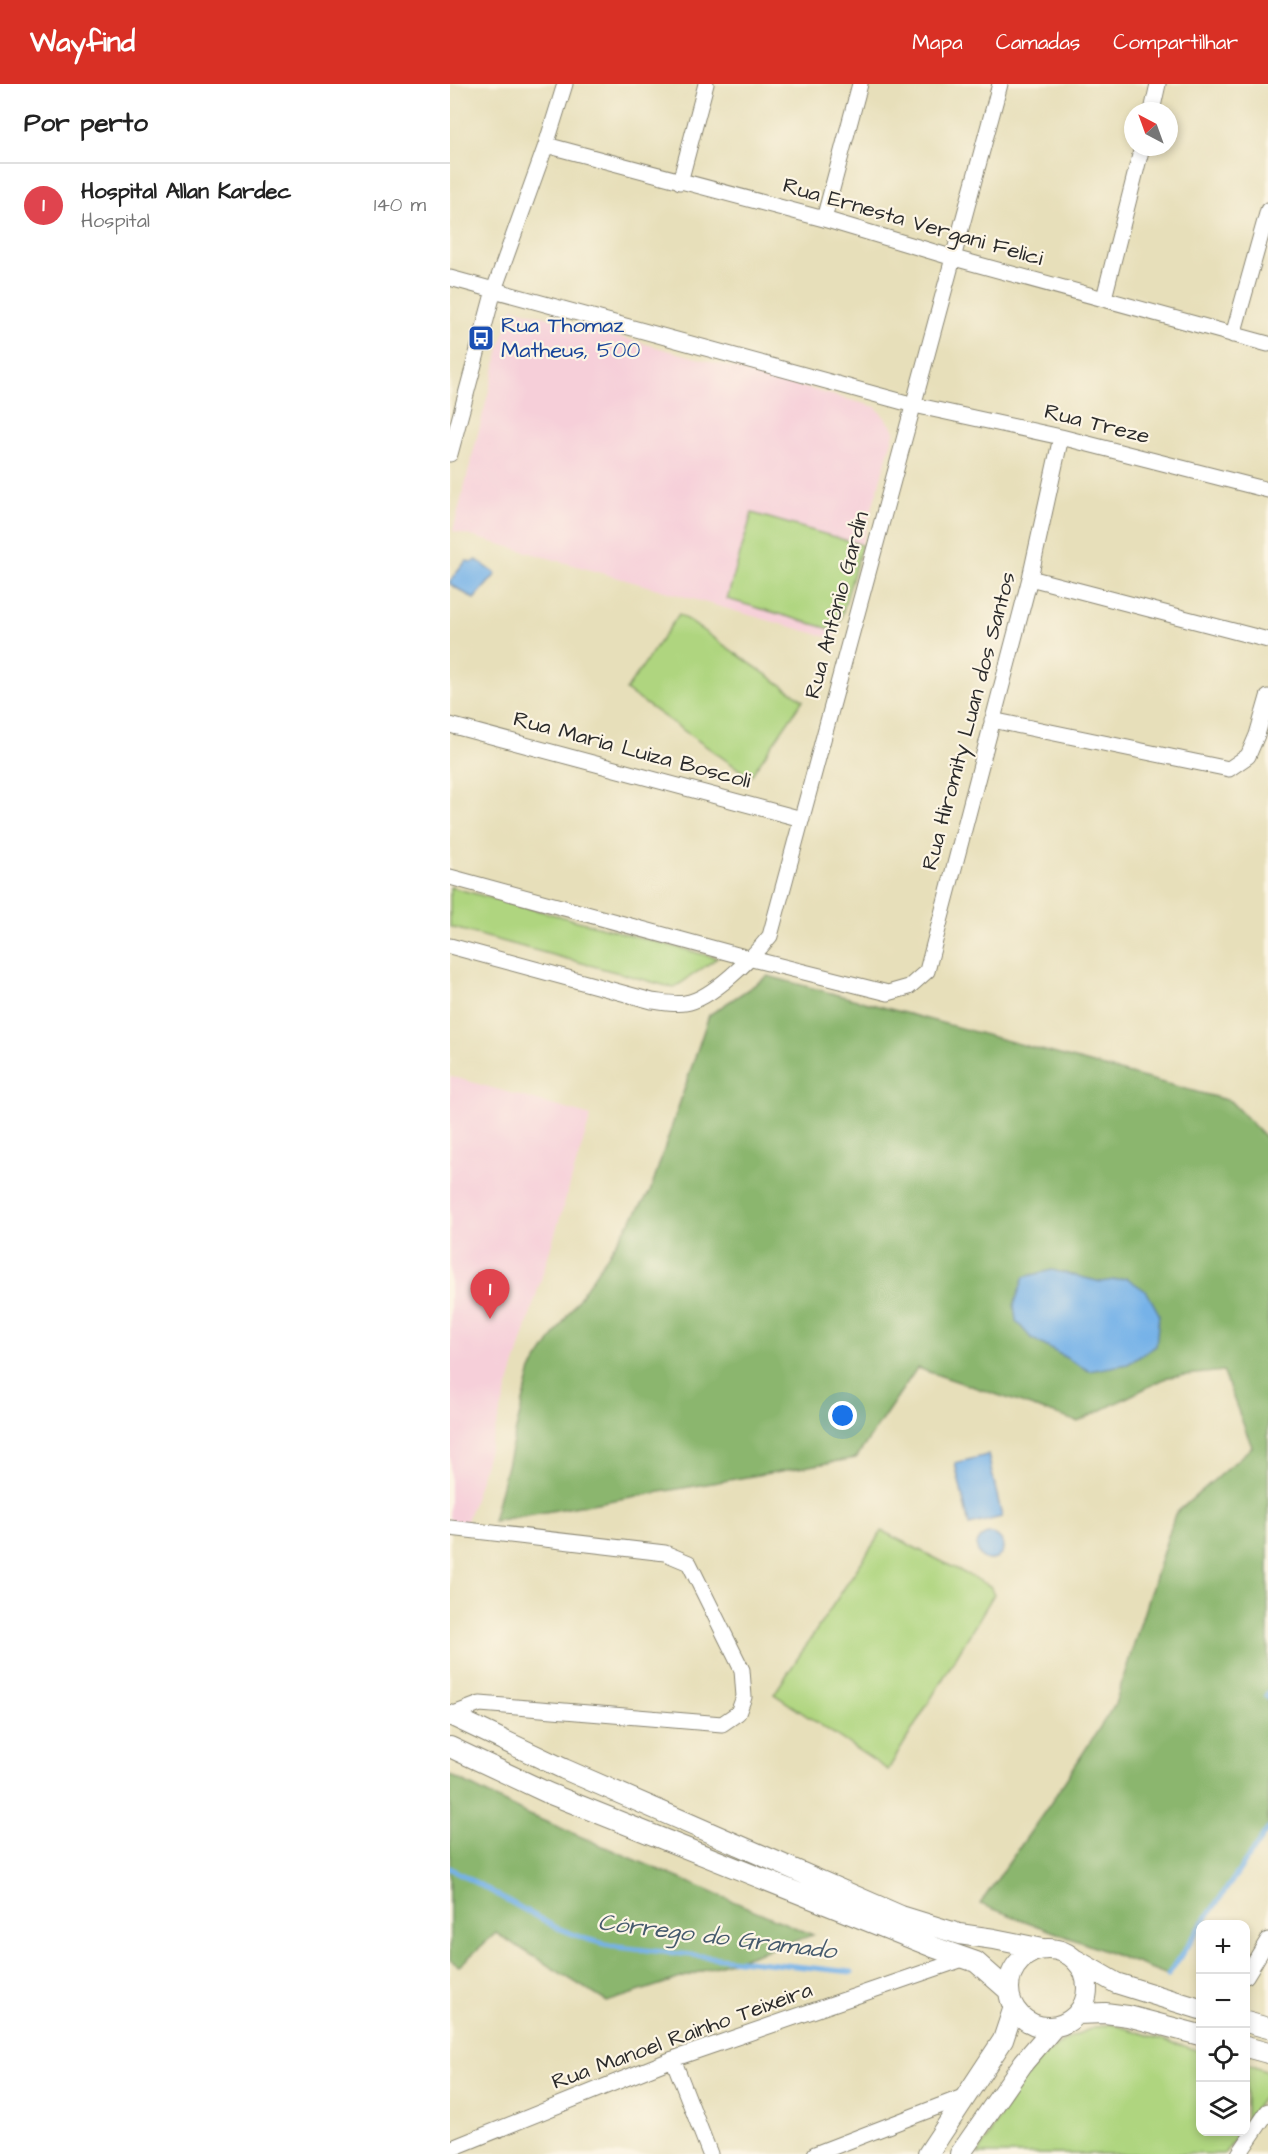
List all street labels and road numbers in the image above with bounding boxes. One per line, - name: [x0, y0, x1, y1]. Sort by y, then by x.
- street label: Rua Ernesta Vergani Felici: [779, 170, 1047, 275]
- street label: Rua Treze: [1041, 396, 1153, 452]
- street label: Rua Antônio Gardin: [797, 508, 877, 702]
- street label: Rua Hiromity Luan dos Santos: [914, 568, 1025, 874]
- street label: Rua Maria Luiza Boscoli: [510, 703, 754, 797]
- street label: Rua Manoel Rainho Teixeira: [548, 1974, 816, 2098]

